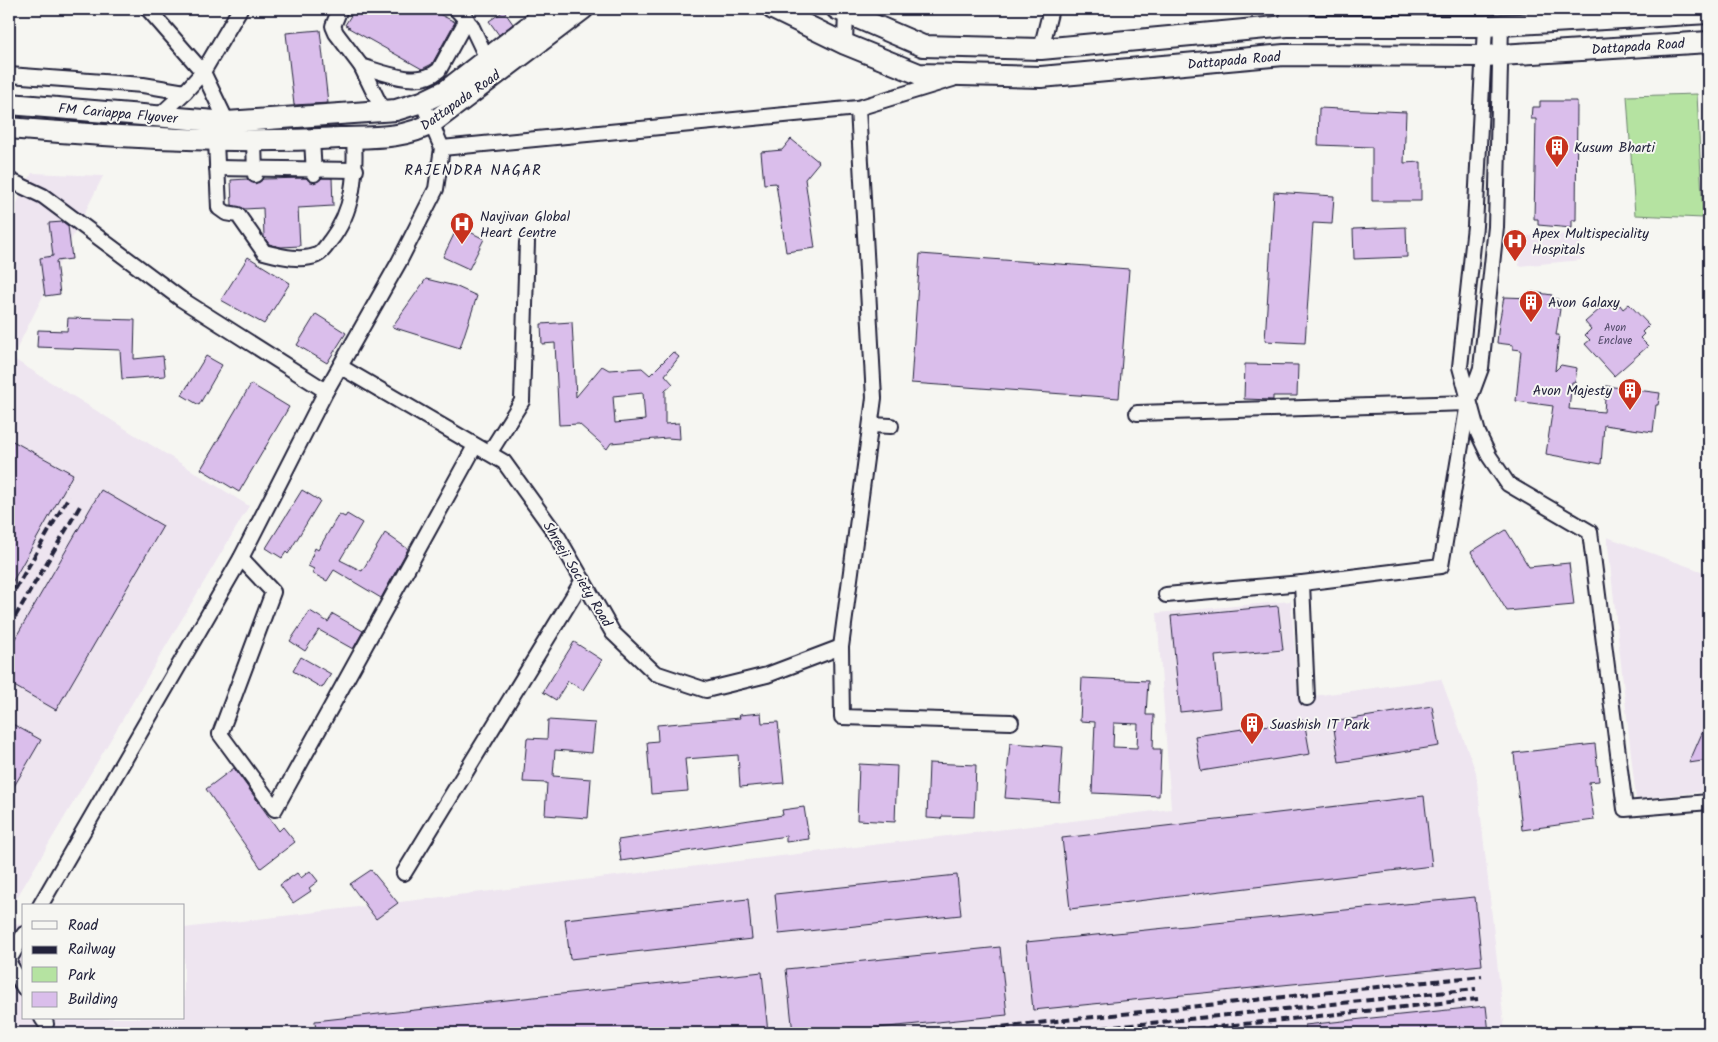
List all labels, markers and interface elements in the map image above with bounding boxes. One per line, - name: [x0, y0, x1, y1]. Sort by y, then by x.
- street label: Dattapada Road: [1591, 33, 1686, 61]
- street label: Dattapada Road: [1187, 46, 1283, 76]
- street label: Dattapada Road: [416, 64, 506, 137]
- street label: FM Cariappa Flyover: [57, 98, 180, 130]
- building icon: Kusum Bharti: [1544, 134, 1570, 168]
- place label: Kusum Bharti: [1574, 137, 1656, 159]
- district label: RAJENDRA NAGAR: [404, 159, 542, 183]
- place label: Navjivan Global Heart Centre: [480, 206, 571, 244]
- hospital icon: Navjivan Global Heart Centre: [449, 211, 475, 245]
- place label: Apex Multispeciality Hospitals: [1532, 223, 1649, 261]
- hospital icon: Apex Multispeciality Hospitals: [1502, 228, 1528, 262]
- building icon: Avon Galaxy: [1518, 289, 1544, 323]
- place label: Avon Galaxy: [1548, 292, 1620, 314]
- house number: Avon Enclave: [1598, 319, 1632, 350]
- building icon: Avon Majesty: [1617, 377, 1643, 411]
- place label: Avon Majesty: [1533, 380, 1612, 402]
- street label: Shreeji Society Road: [537, 517, 618, 632]
- building icon: Suashish IT Park: [1239, 711, 1265, 745]
- place label: Suashish IT Park: [1270, 714, 1370, 736]
- legend: [22, 904, 185, 1020]
- text: Road: [68, 914, 99, 938]
- text: Railway: [68, 938, 116, 962]
- text: Park: [68, 964, 96, 988]
- text: Building: [68, 988, 118, 1012]

